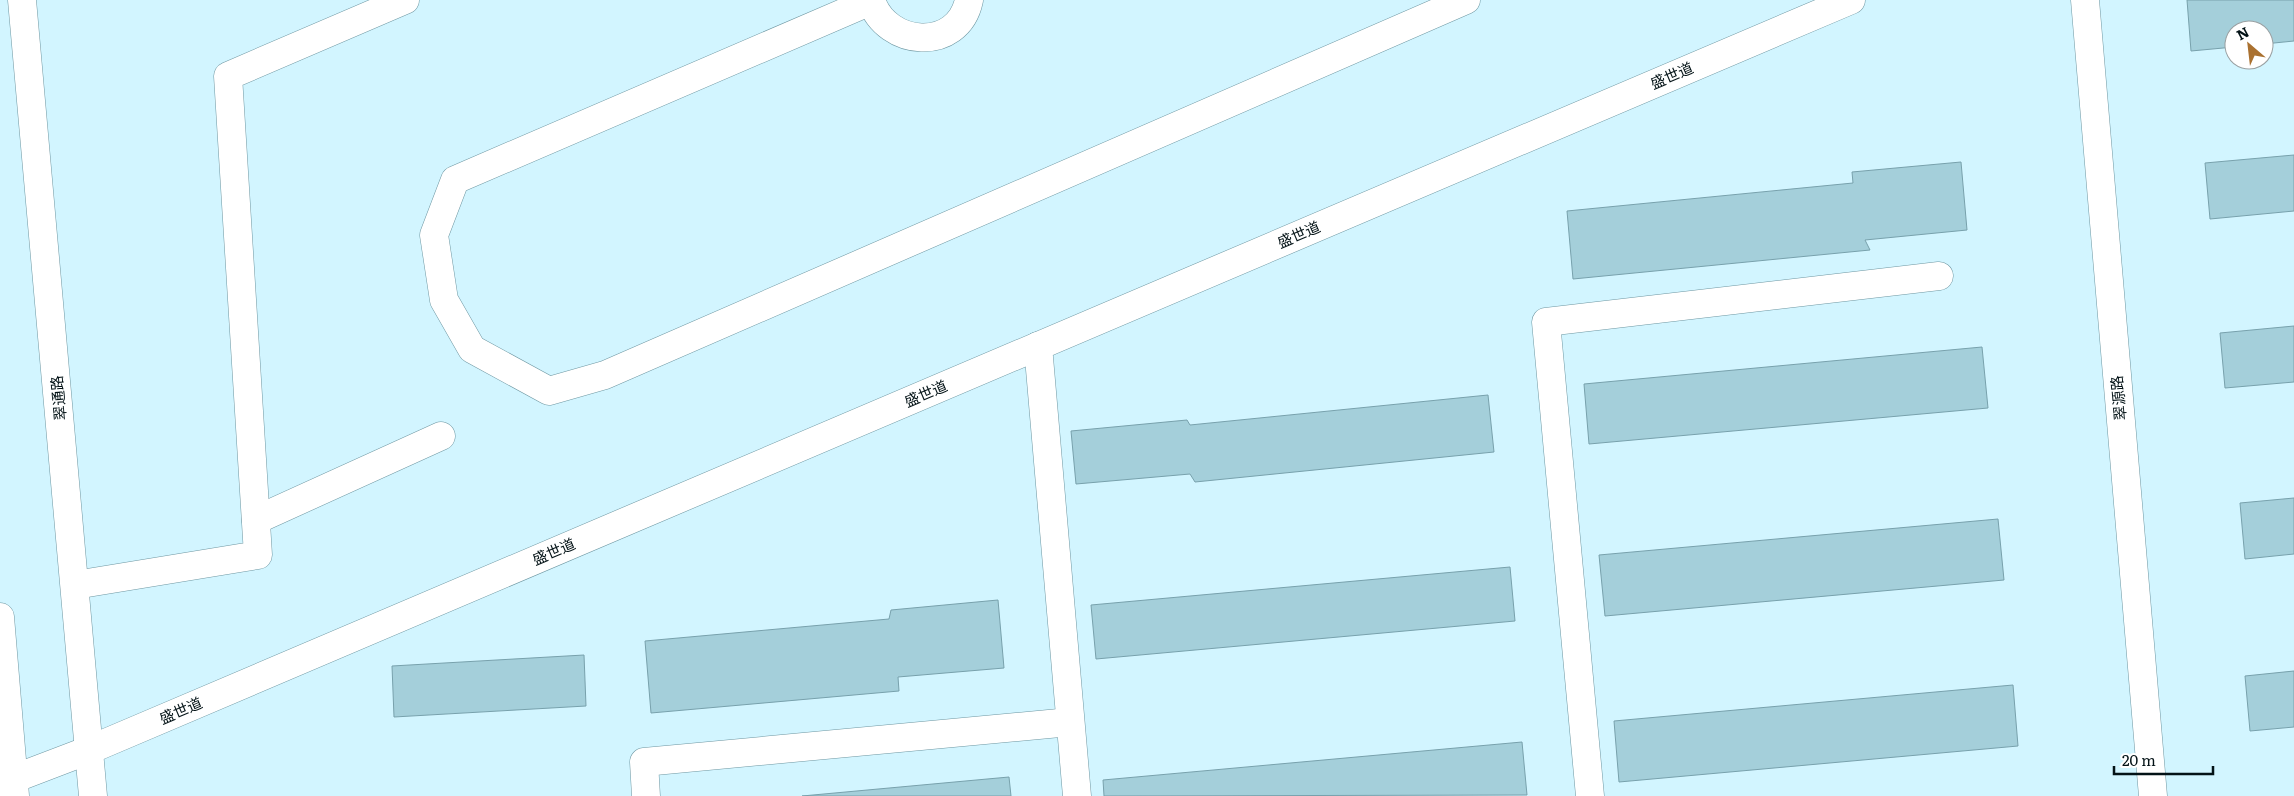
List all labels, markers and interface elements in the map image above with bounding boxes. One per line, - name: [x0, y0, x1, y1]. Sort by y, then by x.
- north arrow: [2224, 20, 2274, 70]
- text: N: [2233, 21, 2253, 44]
- street label: 盛世道: [1646, 55, 1697, 94]
- street label: 盛世道: [1273, 214, 1324, 253]
- street label: 盛世道: [900, 373, 951, 412]
- street label: 翠通路: [44, 375, 71, 422]
- street label: 翠源路: [2104, 375, 2131, 422]
- street label: 盛世道: [528, 531, 579, 570]
- street label: 盛世道: [155, 690, 206, 729]
- scale bar: [2114, 744, 2213, 776]
- text: 20 m: [2122, 748, 2156, 771]

